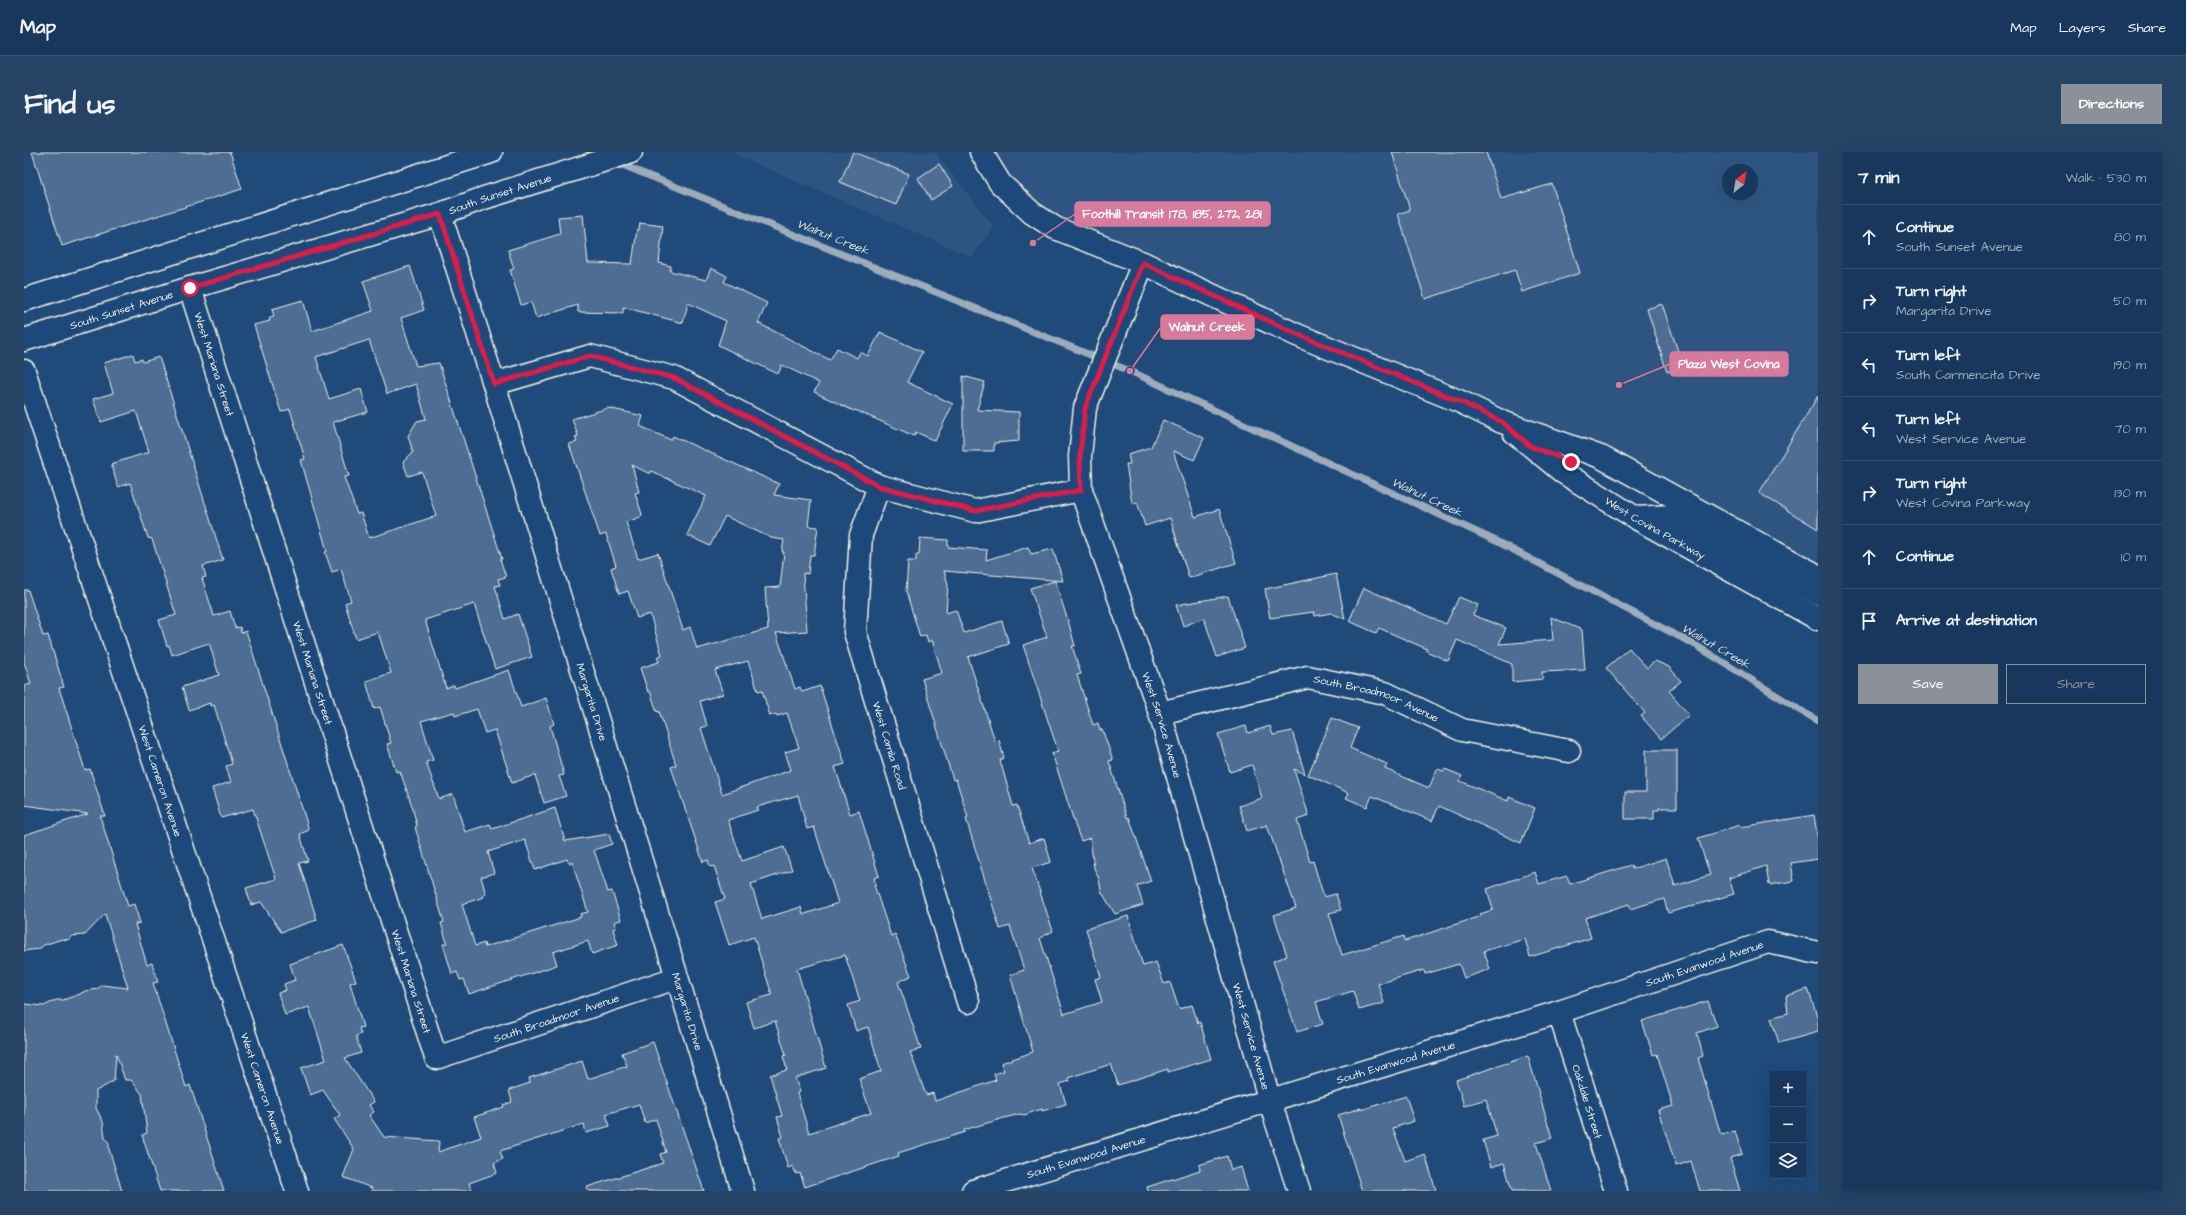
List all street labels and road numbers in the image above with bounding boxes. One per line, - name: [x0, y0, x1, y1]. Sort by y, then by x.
- street label: South Sunset Avenue: [447, 170, 553, 218]
- street label: South Sunset Avenue: [68, 287, 175, 333]
- street label: West Mariana Street: [190, 311, 238, 419]
- street label: West Covina Parkway: [1602, 493, 1708, 564]
- street label: West Mariana Street: [289, 619, 336, 727]
- street label: Margarita Drive: [573, 661, 611, 743]
- street label: West Service Avenue: [1138, 670, 1185, 780]
- street label: South Broadmoor Avenue: [1312, 671, 1441, 726]
- street label: West Camila Road: [869, 700, 910, 792]
- street label: West Cameron Avenue: [134, 723, 186, 839]
- street label: West Mariana Street: [387, 928, 435, 1036]
- street label: South Evanwood Avenue: [1644, 937, 1766, 991]
- street label: Margarita Drive: [668, 971, 706, 1052]
- street label: West Service Avenue: [1229, 981, 1273, 1092]
- street label: South Broadmoor Avenue: [491, 990, 621, 1046]
- street label: West Cameron Avenue: [237, 1031, 288, 1146]
- street label: South Evanwood Avenue: [1335, 1037, 1457, 1088]
- street label: Oakdale Street: [1568, 1063, 1606, 1141]
- street label: South Evanwood Avenue: [1025, 1132, 1147, 1182]

